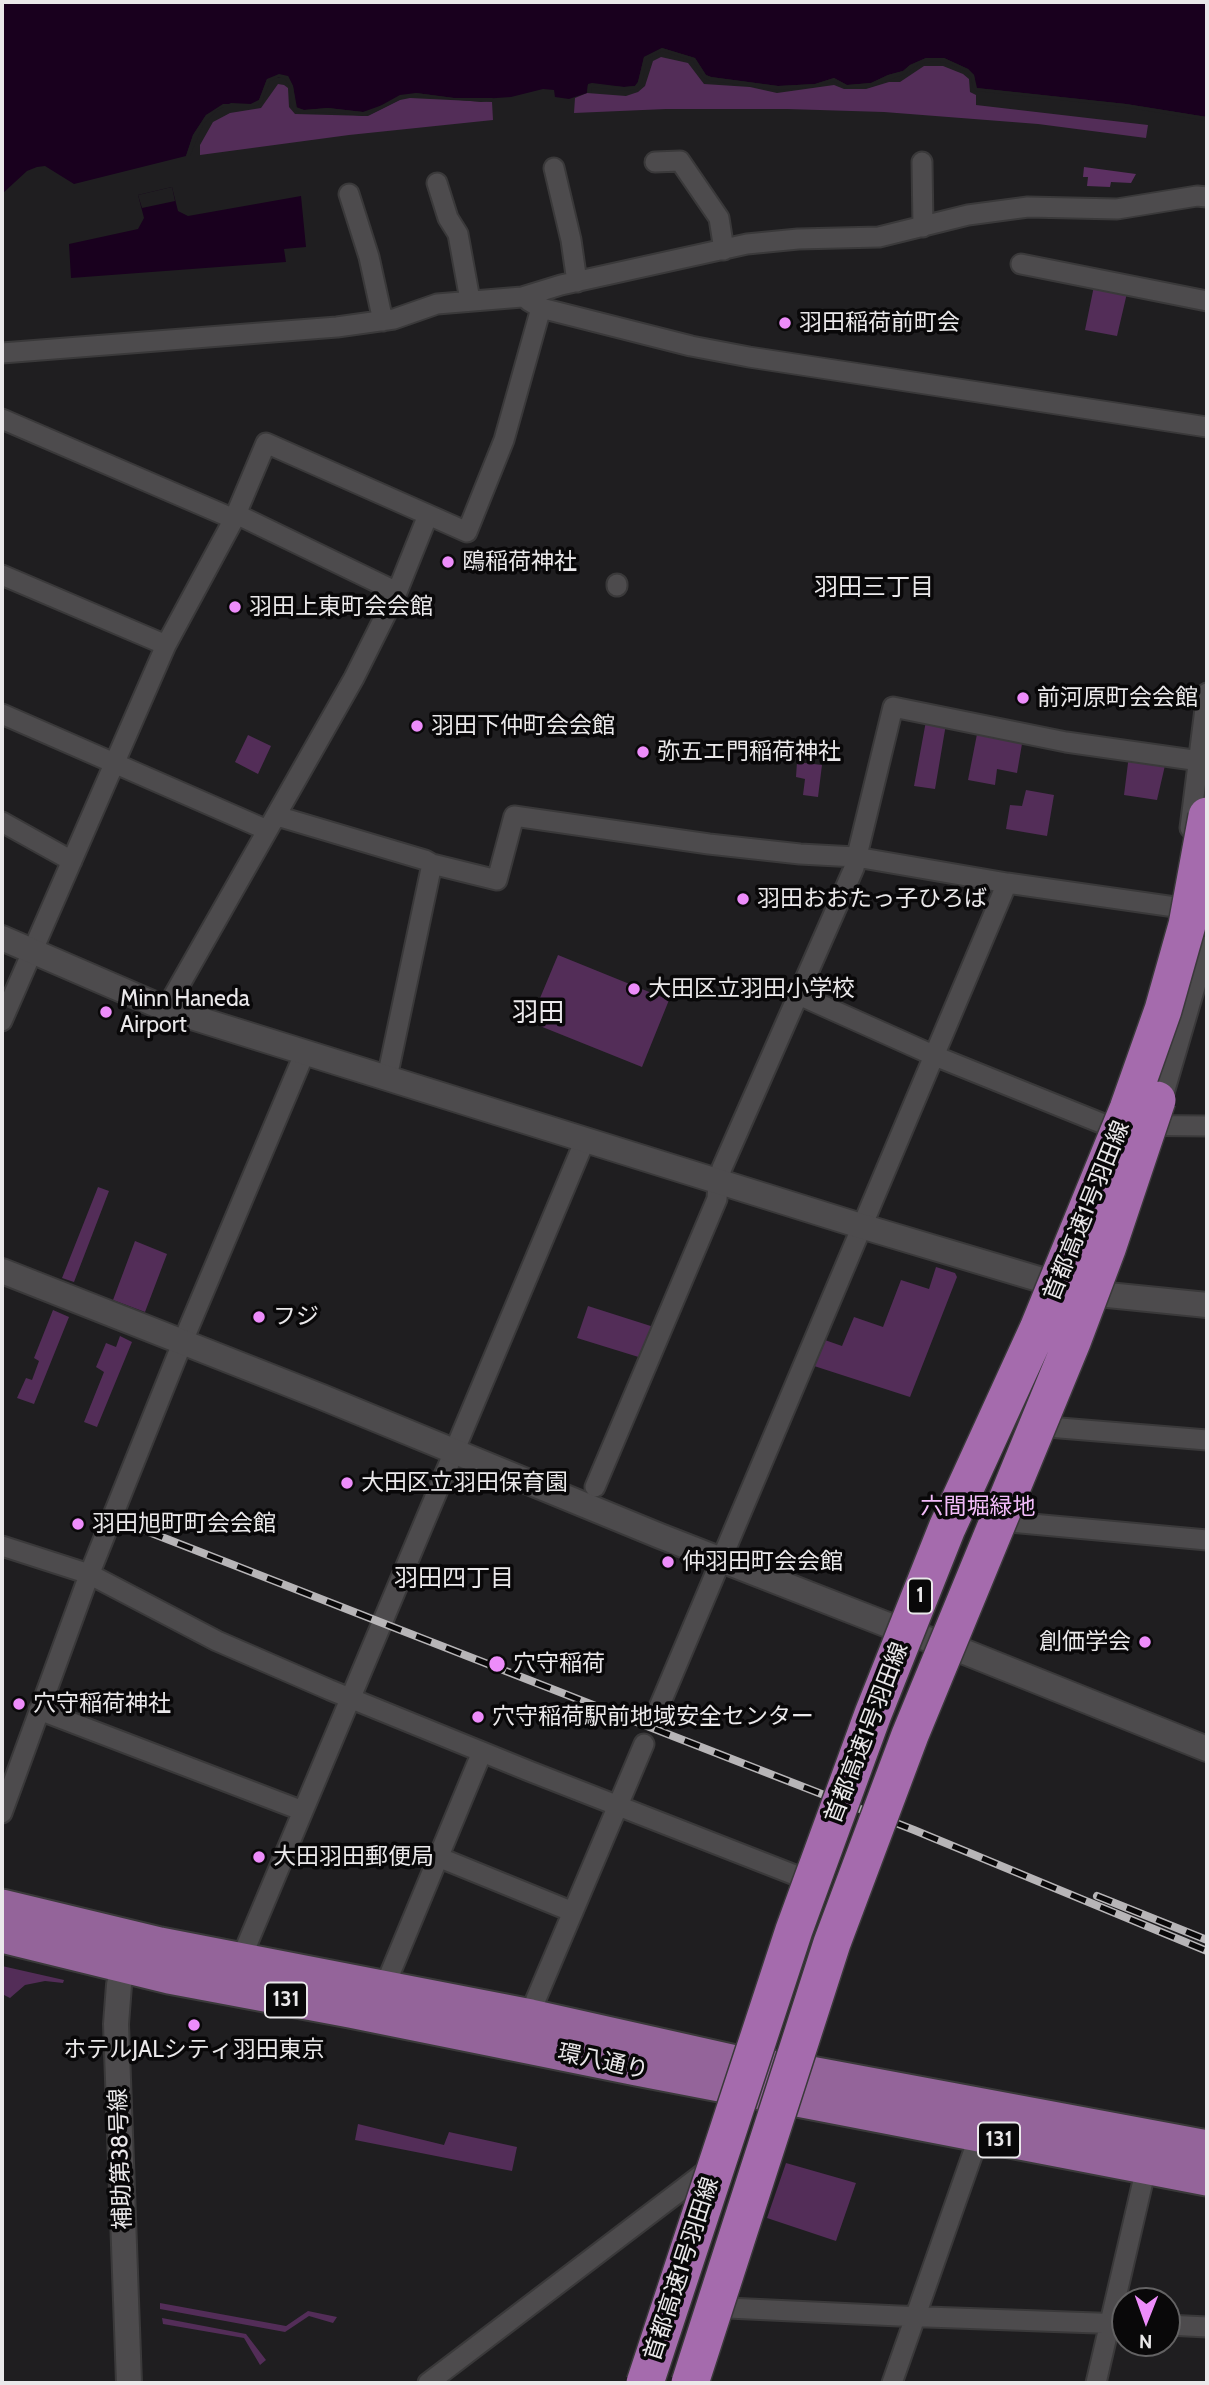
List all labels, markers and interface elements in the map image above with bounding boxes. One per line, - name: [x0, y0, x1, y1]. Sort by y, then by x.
- place label: 羽田稲荷前町会: [799, 309, 960, 337]
- marker: 羽田稲荷前町会: [777, 315, 793, 331]
- place label: 鴎稲荷神社: [462, 548, 577, 576]
- marker: 鴎稲荷神社: [440, 554, 456, 570]
- district label: 羽田三丁目: [814, 574, 934, 602]
- place label: 羽田上東町会会館: [249, 593, 433, 621]
- marker: 羽田上東町会会館: [227, 599, 243, 615]
- place label: 前河原町会会館: [1037, 684, 1198, 712]
- marker: 前河原町会会館: [1015, 690, 1031, 706]
- place label: 羽田下仲町会会館: [431, 712, 615, 740]
- marker: 羽田下仲町会会館: [409, 718, 425, 734]
- place label: 弥五エ門稲荷神社: [657, 738, 841, 766]
- marker: 弥五エ門稲荷神社: [635, 744, 651, 760]
- place label: 羽田おおたっ子ひろば: [757, 885, 987, 913]
- marker: 羽田おおたっ子ひろば: [735, 891, 751, 907]
- place label: 大田区立羽田小学校: [648, 975, 855, 1003]
- marker: 大田区立羽田小学校: [626, 981, 642, 997]
- place label: Minn Haneda Airport: [120, 985, 250, 1039]
- district label: 羽田: [512, 997, 564, 1029]
- marker: Minn Haneda Airport: [98, 1004, 114, 1020]
- street label: 首都高速1号羽田線: [1038, 1117, 1136, 1305]
- place label: フジ: [273, 1303, 319, 1331]
- marker: フジ: [251, 1309, 267, 1325]
- place label: 大田区立羽田保育園: [361, 1469, 568, 1497]
- marker: 大田区立羽田保育園: [339, 1475, 355, 1491]
- park label: 六間堀緑地: [921, 1493, 1035, 1521]
- place label: 羽田旭町町会会館: [92, 1510, 276, 1538]
- marker: 羽田旭町町会会館: [70, 1516, 86, 1532]
- place label: 仲羽田町会会館: [682, 1548, 843, 1576]
- marker: 仲羽田町会会館: [660, 1554, 676, 1570]
- district label: 羽田四丁目: [394, 1565, 514, 1593]
- road number: 1: [908, 1578, 932, 1614]
- place label: 創価学会: [1039, 1628, 1131, 1656]
- marker: 創価学会: [1137, 1634, 1153, 1650]
- street label: 首都高速1号羽田線: [820, 1639, 914, 1827]
- place label: 穴守稲荷: [513, 1650, 605, 1678]
- marker: 穴守稲荷: [487, 1654, 507, 1674]
- place label: 穴守稲荷神社: [33, 1690, 171, 1718]
- marker: 穴守稲荷神社: [11, 1696, 27, 1712]
- place label: 穴守稲荷駅前地域安全センター: [492, 1703, 814, 1731]
- marker: 穴守稲荷駅前地域安全センター: [470, 1709, 486, 1725]
- place label: 大田羽田郵便局: [273, 1843, 434, 1871]
- marker: 大田羽田郵便局: [251, 1849, 267, 1865]
- road number: 131: [265, 1982, 307, 2018]
- marker: ホテルJALシティ羽田東京: [186, 2017, 202, 2033]
- place label: ホテルJALシティ羽田東京: [63, 2036, 325, 2064]
- street label: 環八通り: [555, 2039, 651, 2085]
- street label: 補助第38号線: [105, 2088, 137, 2230]
- road number: 131: [978, 2122, 1020, 2158]
- street label: 首都高速1号羽田線: [639, 2174, 725, 2364]
- north arrow: [1111, 2287, 1181, 2357]
- text: N: [1139, 2330, 1153, 2353]

